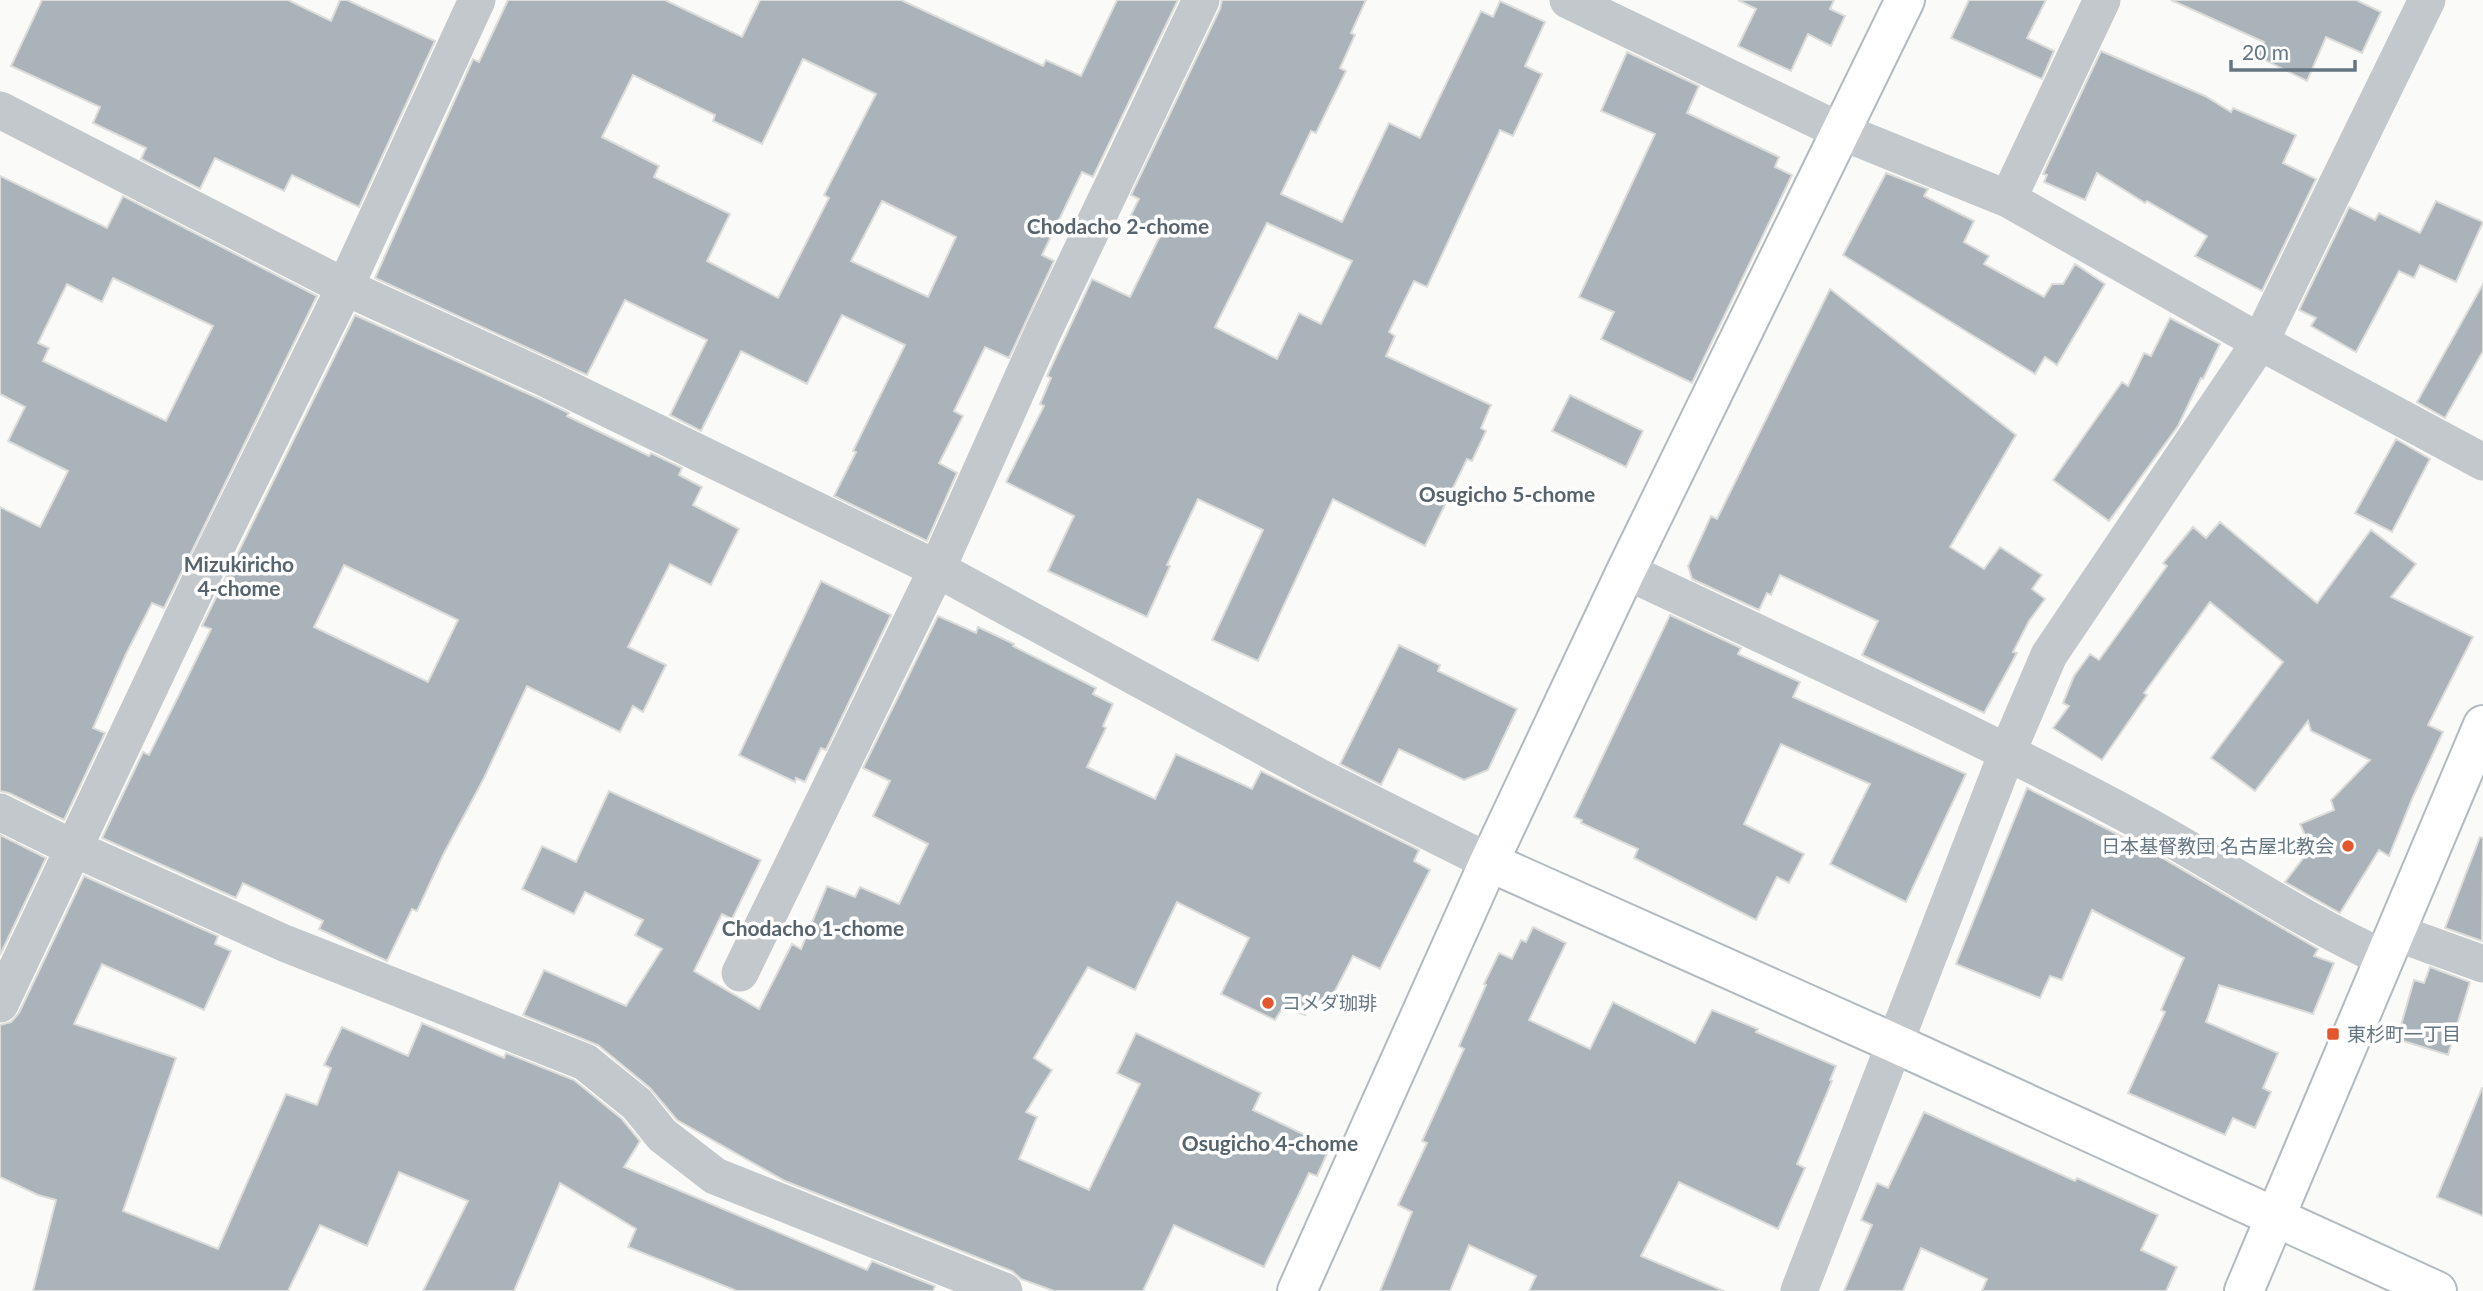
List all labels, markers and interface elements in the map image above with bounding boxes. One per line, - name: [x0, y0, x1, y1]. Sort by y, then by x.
- scale bar: [2231, 28, 2355, 72]
- text: 20 m: [2242, 39, 2289, 64]
- district label: Chodacho 2-chome: [1027, 213, 1209, 238]
- district label: Osugicho 5-chome: [1419, 481, 1595, 506]
- district label: Mizukiricho 4-chome: [184, 551, 294, 600]
- place label: 日本基督教団 名古屋北教会: [2101, 834, 2334, 857]
- marker: 日本基督教団 名古屋北教会: [2340, 838, 2356, 854]
- district label: Chodacho 1-chome: [722, 915, 904, 940]
- place label: コメダ珈琲: [1282, 991, 1377, 1014]
- marker: コメダ珈琲: [1260, 995, 1276, 1011]
- place label: 東杉町一丁目: [2347, 1022, 2461, 1045]
- marker: 東杉町一丁目: [2325, 1026, 2341, 1042]
- district label: Osugicho 4-chome: [1182, 1130, 1358, 1155]

